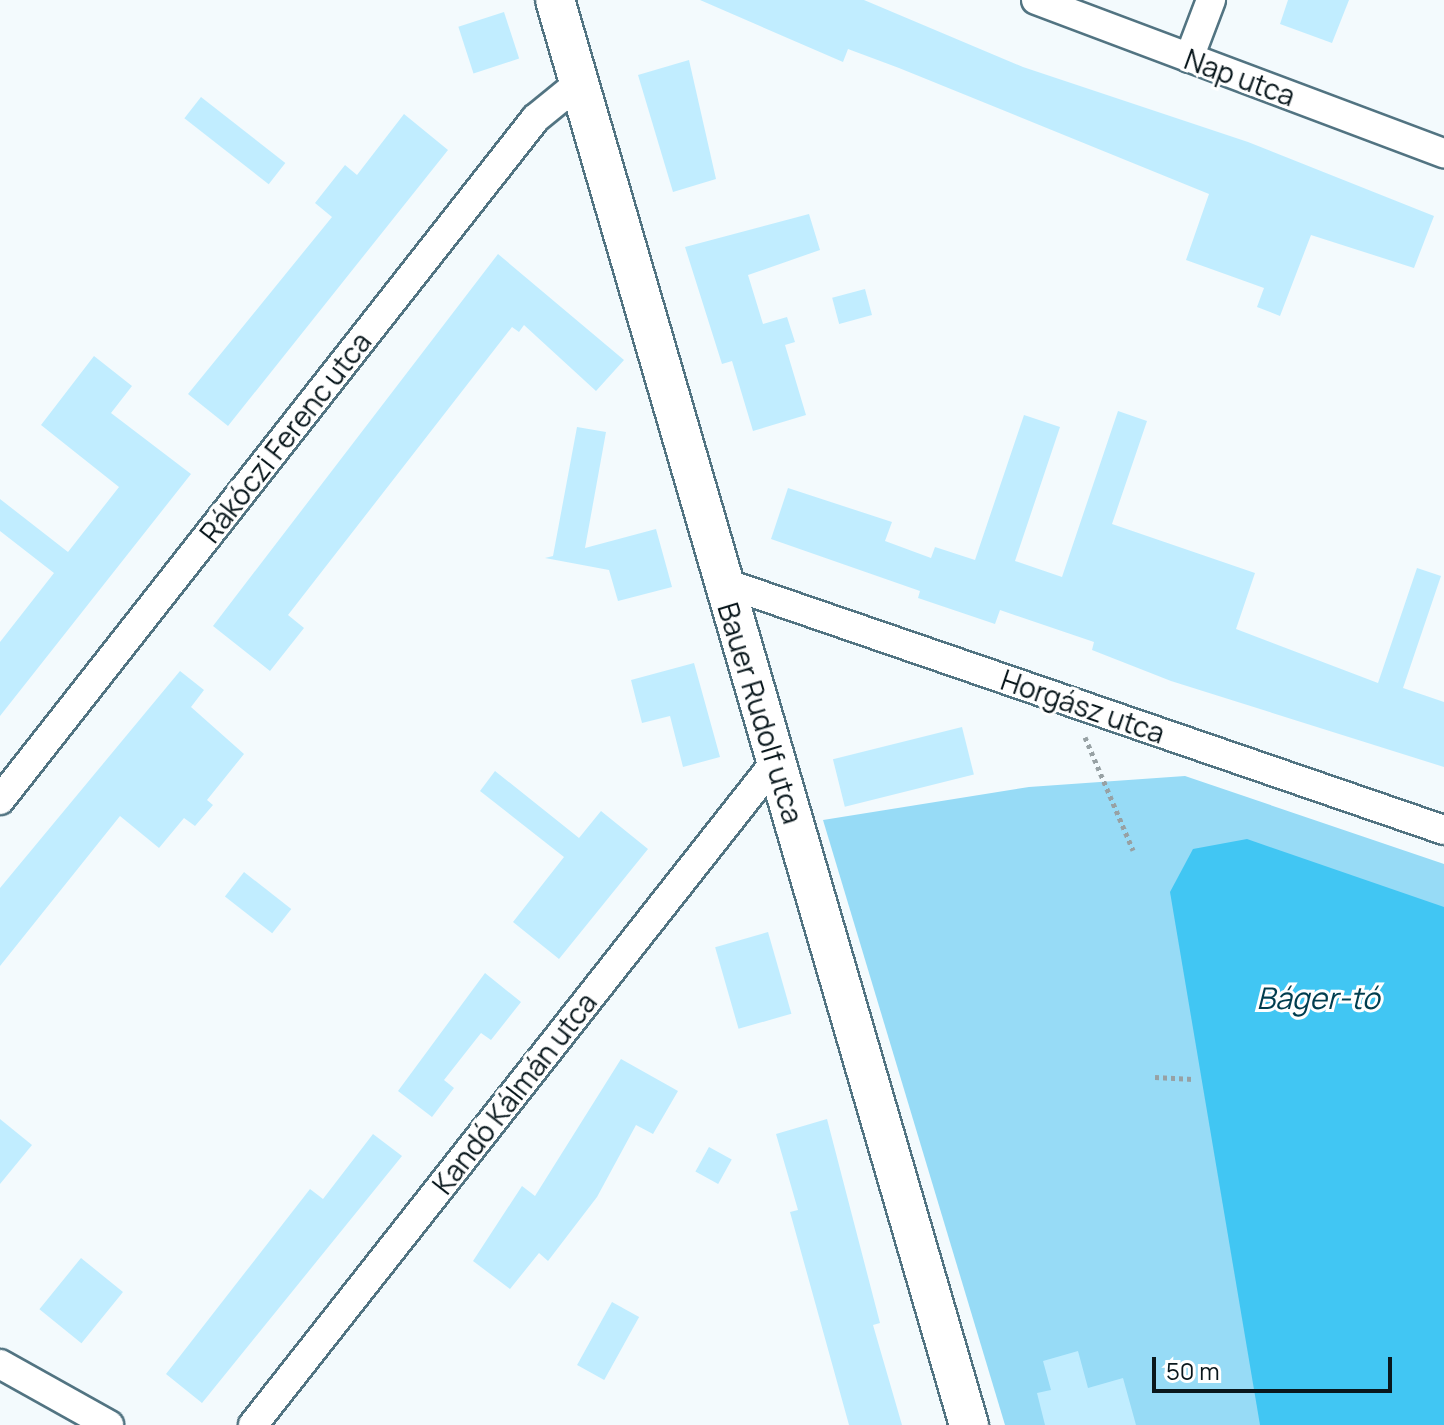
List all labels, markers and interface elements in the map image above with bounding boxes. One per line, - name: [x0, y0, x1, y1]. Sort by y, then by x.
- street label: Nap utca: [1180, 42, 1300, 112]
- street label: Rákóczi Ferenc utca: [192, 325, 378, 549]
- street label: Bauer Rudolf utca: [711, 599, 811, 827]
- street label: Horgász utca: [997, 662, 1169, 750]
- water label: Báger-tó: [1257, 980, 1379, 1016]
- street label: Kandó Kálmán utca: [425, 986, 603, 1200]
- scale bar: [1156, 1341, 1396, 1391]
- text: 50 m: [1166, 1354, 1220, 1387]

